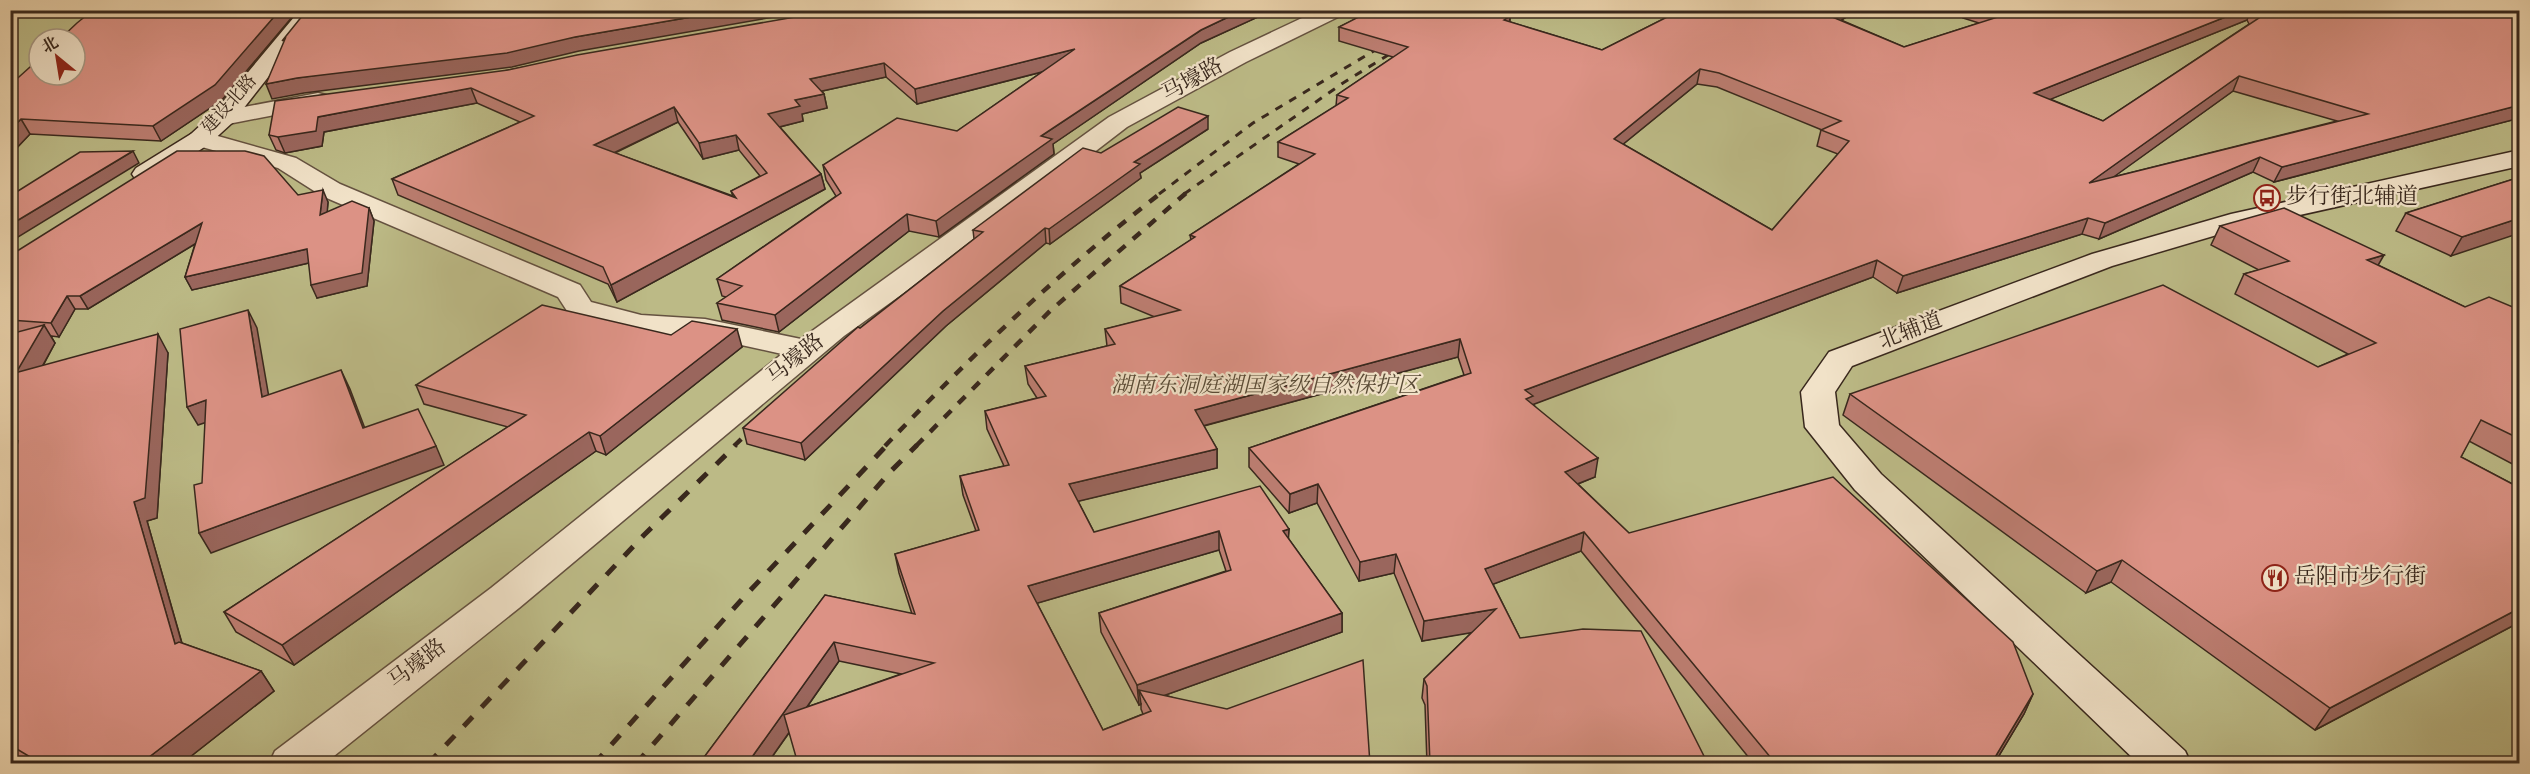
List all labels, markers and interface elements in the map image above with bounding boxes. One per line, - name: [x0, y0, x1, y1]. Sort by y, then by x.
- north arrow: [27, 27, 87, 87]
- text: 北: [38, 32, 63, 60]
- street label: 马壕路: [1156, 51, 1230, 111]
- street label: 建设北路: [196, 70, 264, 140]
- place label: 步行街北辅道: [2286, 182, 2418, 214]
- bus stop icon: 步行街北辅道: [2252, 183, 2282, 213]
- street label: 北辅道: [1874, 305, 1948, 359]
- street label: 马壕路: [760, 327, 832, 393]
- park label: 湖南东洞庭湖国家级自然保护区: [1111, 371, 1422, 403]
- place label: 岳阳市步行街: [2294, 562, 2426, 594]
- restaurant icon: 岳阳市步行街: [2260, 563, 2290, 593]
- street label: 马壕路: [382, 632, 454, 698]

